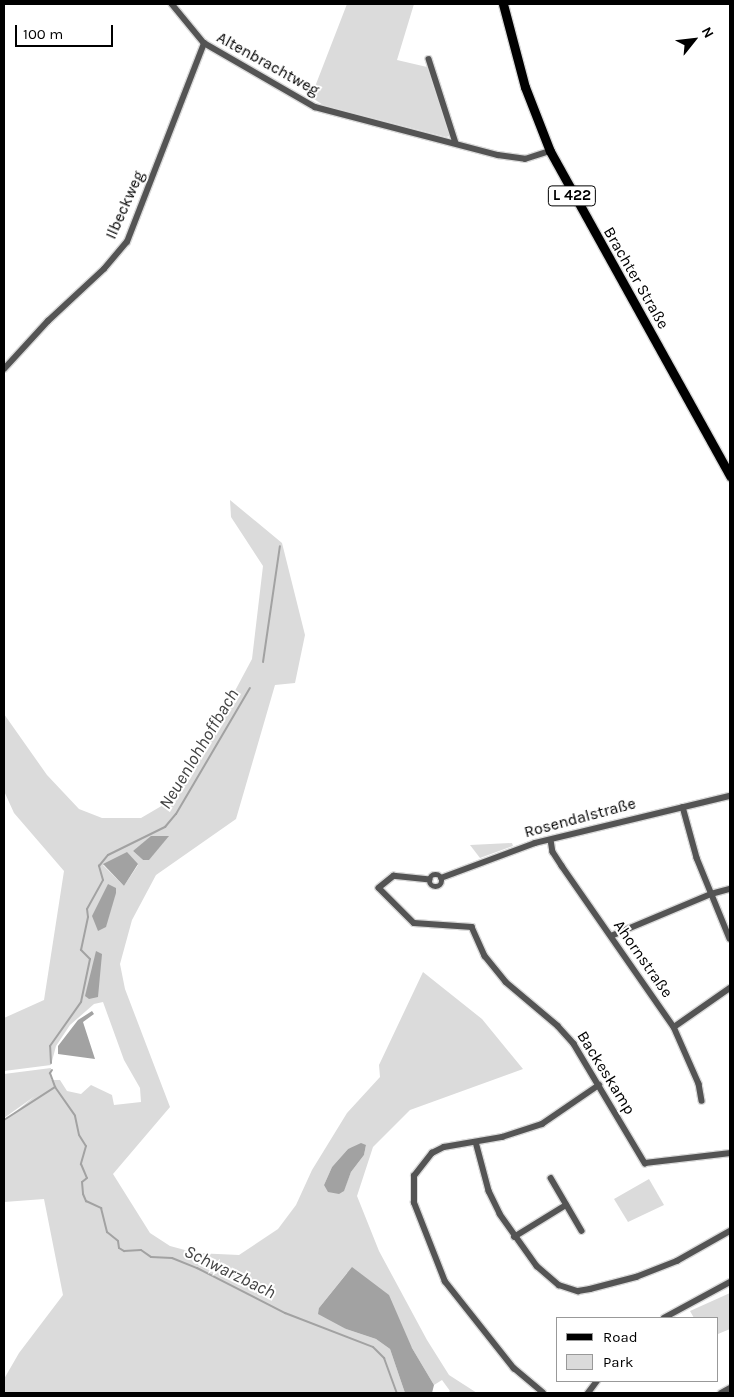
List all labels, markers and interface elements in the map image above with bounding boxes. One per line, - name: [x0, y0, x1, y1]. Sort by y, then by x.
- scale bar: [18, 15, 115, 47]
- north arrow: [669, 15, 719, 65]
- text: N: [698, 24, 717, 41]
- text: 100 m: [23, 25, 63, 43]
- street label: Altenbrachtweg: [213, 28, 323, 100]
- street label: Ilbeckweg: [101, 168, 149, 242]
- road number: L 422: [547, 184, 597, 208]
- street label: Brachter Straße: [599, 224, 673, 332]
- water label: Neuenlohhoffbach: [154, 685, 244, 813]
- street label: Rosendalstraße: [522, 794, 638, 842]
- street label: Ahornstraße: [609, 917, 677, 1001]
- street label: Backeskamp: [573, 1028, 639, 1118]
- water label: Schwarzbach: [181, 1241, 279, 1303]
- legend: [556, 1317, 719, 1382]
- text: Road: [603, 1328, 638, 1346]
- text: Park: [603, 1353, 633, 1371]

